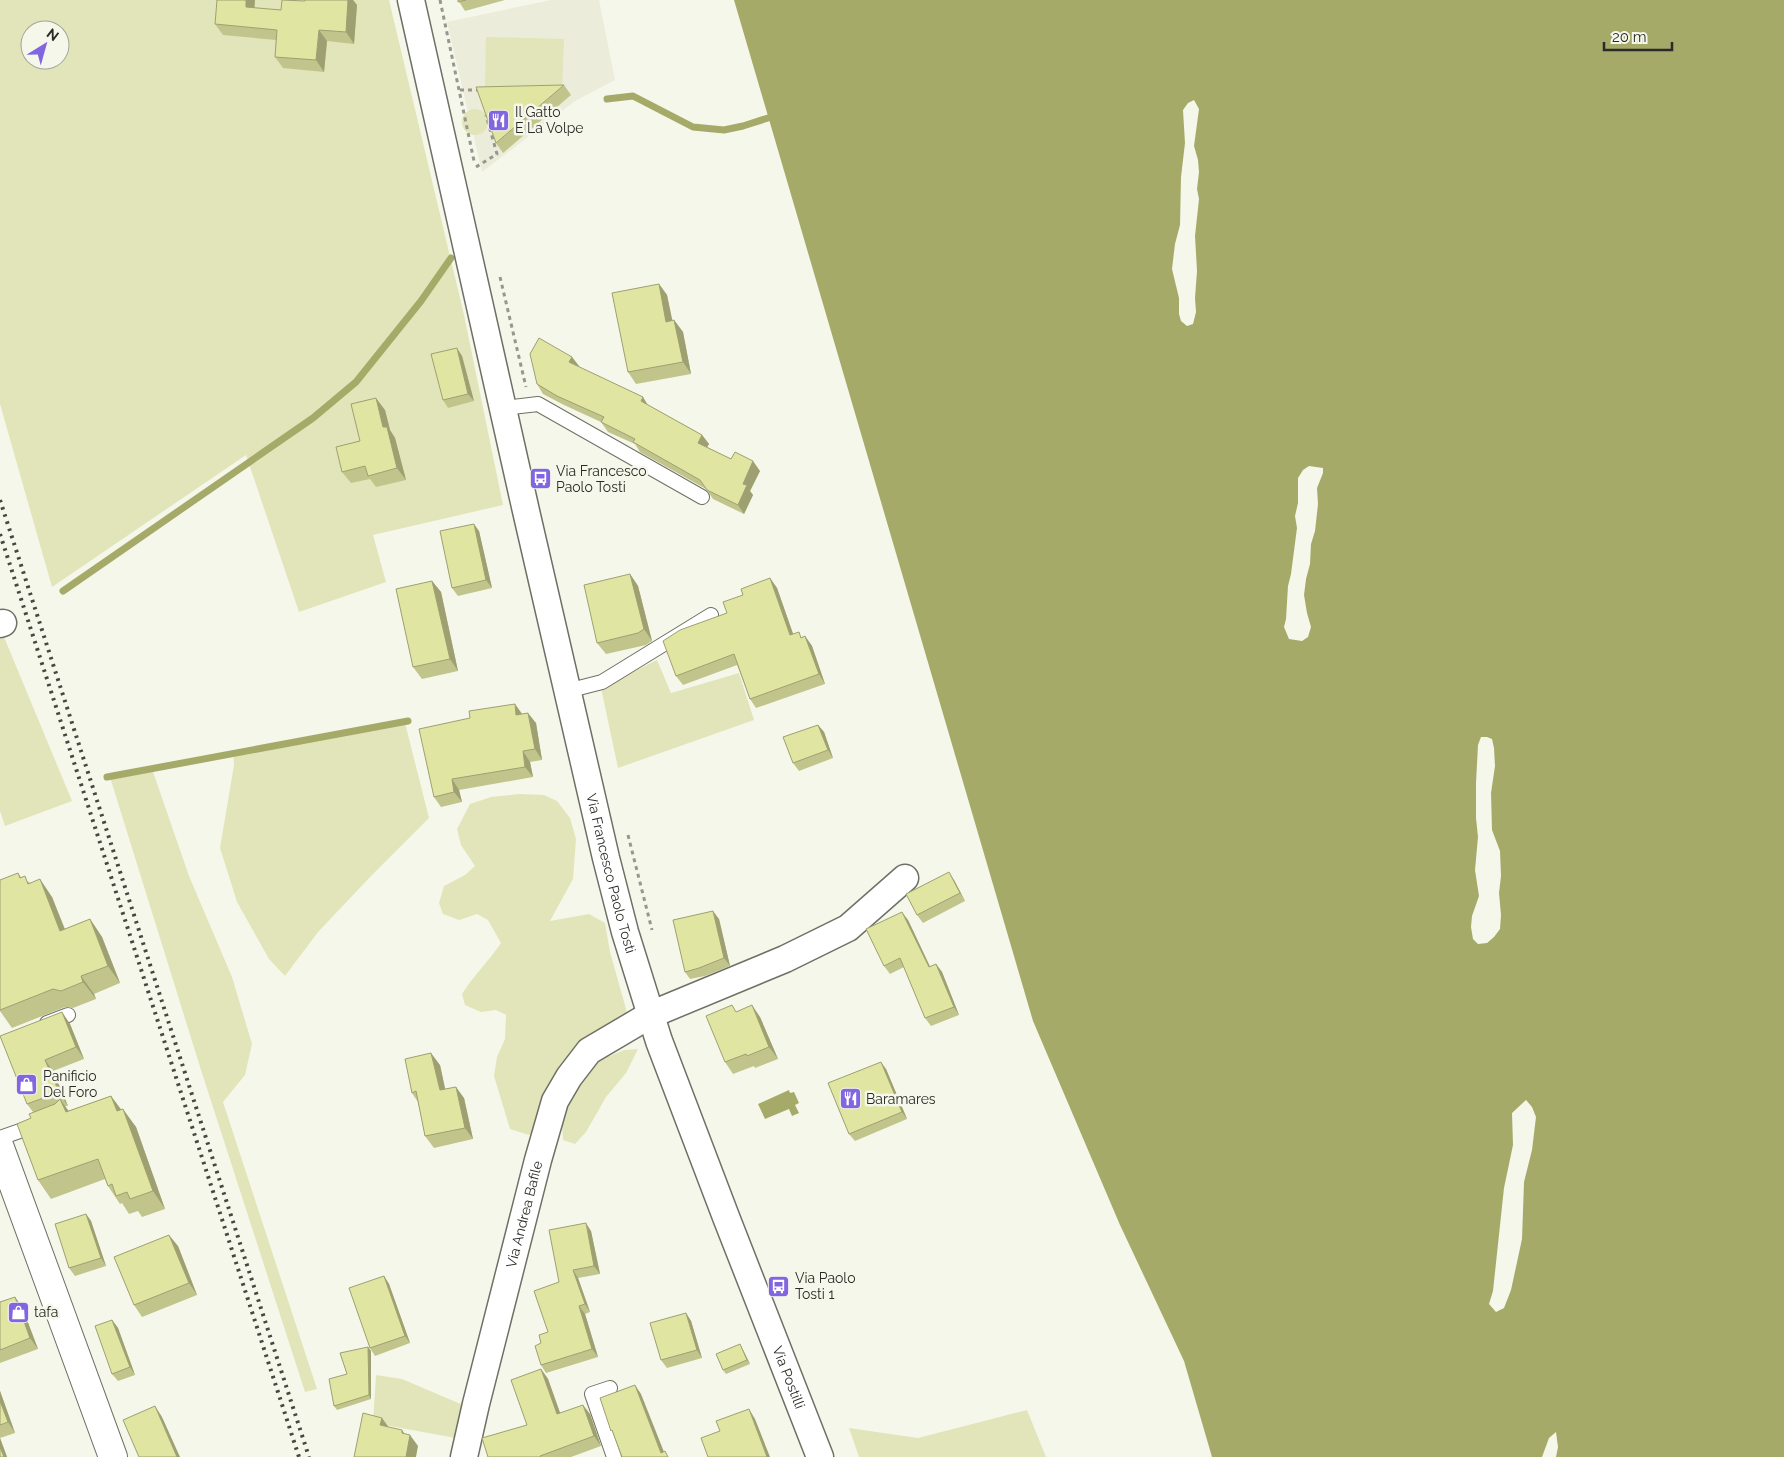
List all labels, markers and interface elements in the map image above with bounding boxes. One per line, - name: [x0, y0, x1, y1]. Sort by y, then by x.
- north arrow: [20, 20, 70, 70]
- scale bar: [1604, 20, 1672, 52]
- text: N: [44, 25, 62, 44]
- text: 20 m: [1612, 28, 1647, 46]
- place label: Il Gatto E La Volpe: [515, 104, 584, 136]
- restaurant icon: Il Gatto E La Volpe: [487, 108, 511, 132]
- place label: Via Francesco Paolo Tosti: [556, 463, 647, 495]
- bus stop icon: Via Francesco Paolo Tosti: [528, 467, 552, 491]
- street label: Via Francesco Paolo Tosti: [583, 792, 639, 955]
- place label: Panificio Del Foro: [43, 1068, 97, 1100]
- shop icon: Panificio Del Foro: [15, 1072, 39, 1096]
- restaurant icon: Baramares: [838, 1087, 862, 1111]
- place label: Baramares: [866, 1091, 936, 1107]
- street label: Via Andrea Bafile: [503, 1159, 545, 1270]
- place label: Via Paolo Tosti 1: [795, 1270, 855, 1302]
- bus stop icon: Via Paolo Tosti 1: [767, 1274, 791, 1298]
- shop icon: tafa: [6, 1300, 30, 1324]
- place label: tafa: [34, 1304, 58, 1320]
- street label: Via Postilli: [769, 1344, 808, 1411]

